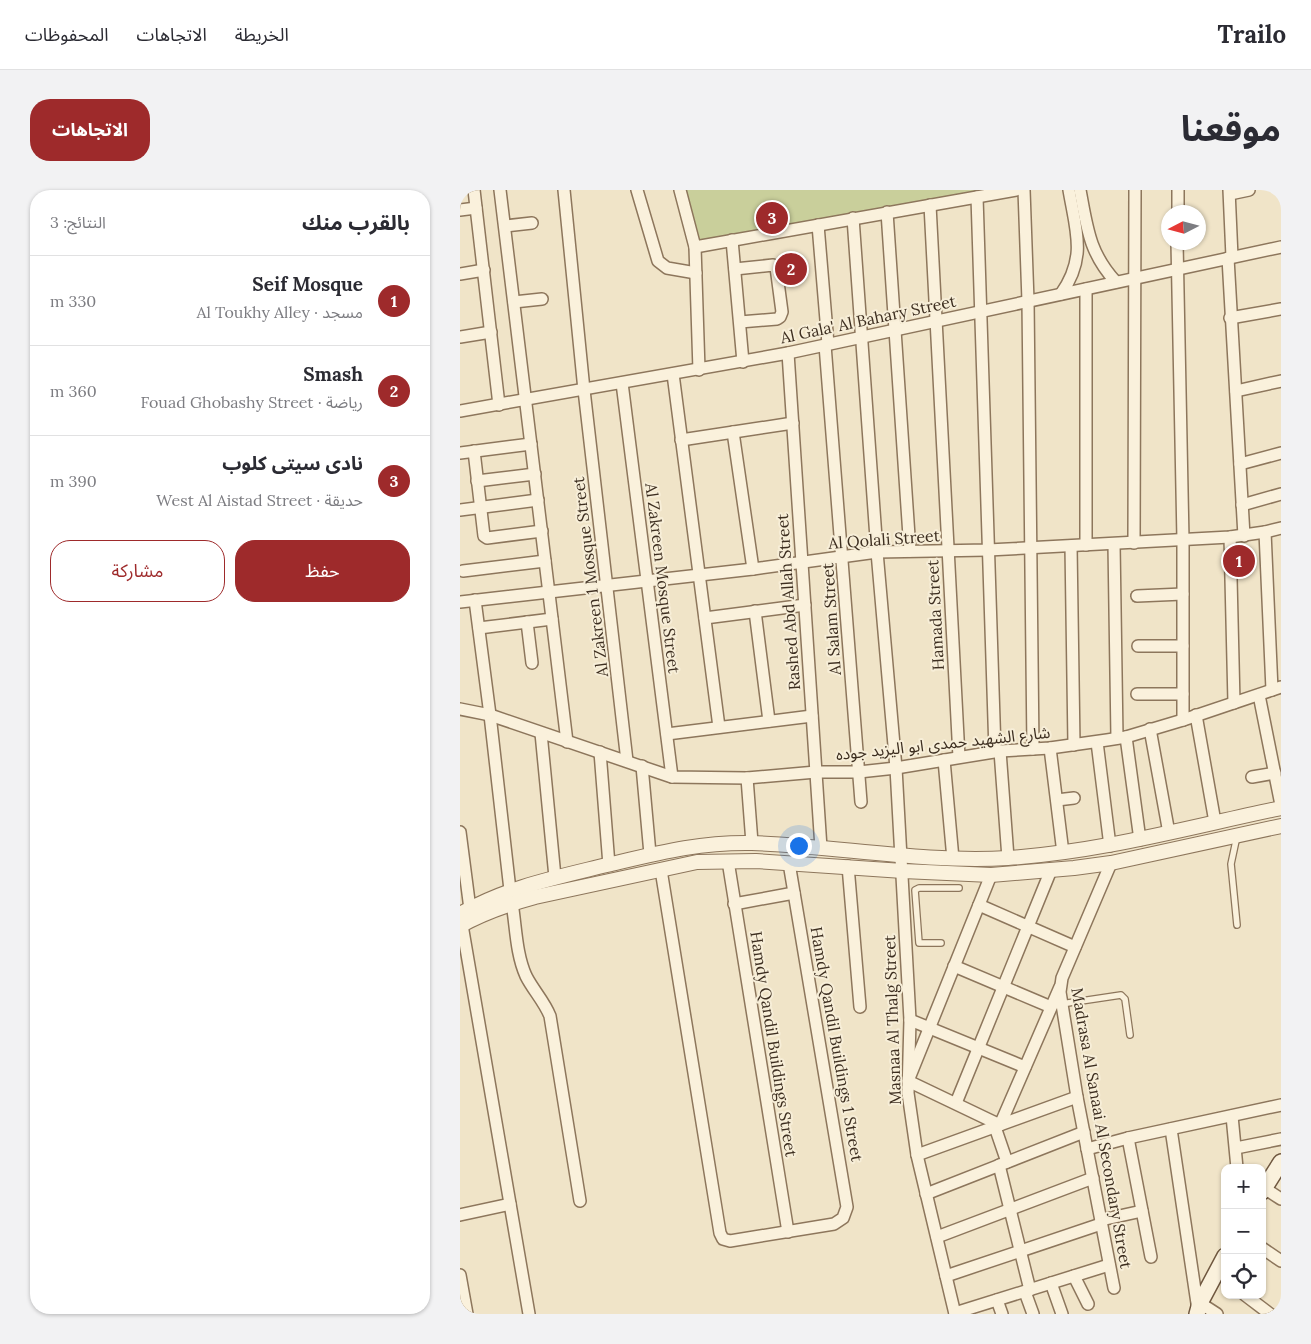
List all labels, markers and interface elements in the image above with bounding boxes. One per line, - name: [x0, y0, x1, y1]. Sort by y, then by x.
- text: Trailo: [1218, 19, 1286, 50]
- text: المحفوظات: [25, 23, 109, 46]
- text: الاتجاهات: [137, 23, 207, 46]
- text: الخريطة: [235, 23, 289, 46]
- button: الاتجاهات: [30, 99, 150, 161]
- text: موقعنا: [1181, 106, 1281, 151]
- pin: 3: [756, 199, 788, 237]
- north arrow: [1161, 205, 1206, 250]
- text: بالقرب منك: [302, 209, 410, 236]
- text: النتائج: 3: [50, 212, 106, 232]
- pin: 2: [775, 250, 807, 288]
- text: Seif Mosque: [252, 272, 363, 296]
- street label: Al Gala' Al Bahary Street: [777, 290, 958, 348]
- text: 330 m: [50, 291, 96, 311]
- text: 1: [391, 291, 397, 311]
- text: مسجد · Al Toukhy Alley: [196, 302, 363, 322]
- text: Smash: [303, 362, 363, 386]
- text: 360 m: [50, 381, 97, 401]
- text: 2: [390, 381, 398, 401]
- text: رياضة · Fouad Ghobashy Street: [140, 392, 363, 412]
- text: نادى سيتى كلوب: [222, 451, 363, 475]
- text: 390 m: [50, 471, 97, 491]
- text: 3: [390, 471, 398, 491]
- street label: Al Zakreen 1 Mosque Street: [568, 475, 612, 679]
- street label: Al Zakreen Mosque Street: [641, 481, 685, 675]
- text: حديقة · West Al Aistad Street: [156, 490, 363, 510]
- street label: Rashed Abd Allah Street: [772, 512, 804, 691]
- street label: Al Qolali Street: [827, 525, 941, 553]
- button: مشاركة: [50, 540, 225, 602]
- button: حفظ: [235, 540, 410, 602]
- pin: 1: [1223, 542, 1255, 580]
- street label: Hamada Street: [922, 558, 948, 671]
- street label: Al Salam Street: [817, 561, 845, 677]
- street label: شارع الشهيد حمدى ابو اليزيد جوده: [835, 722, 1052, 767]
- your location: [786, 833, 812, 859]
- street label: Hamdy Qandil Buildings 1 Street: [806, 925, 868, 1164]
- street label: Hamdy Qandil Buildings Street: [746, 930, 802, 1159]
- street label: Masnaa Al Thalg Street: [879, 934, 905, 1105]
- street label: Madrasa Al Sanaai Al Secondary Street: [1067, 986, 1137, 1271]
- map controls: [1221, 1164, 1266, 1299]
- button: +: [1221, 1164, 1266, 1209]
- button: −: [1221, 1209, 1266, 1254]
- button: locate: [1221, 1254, 1266, 1299]

